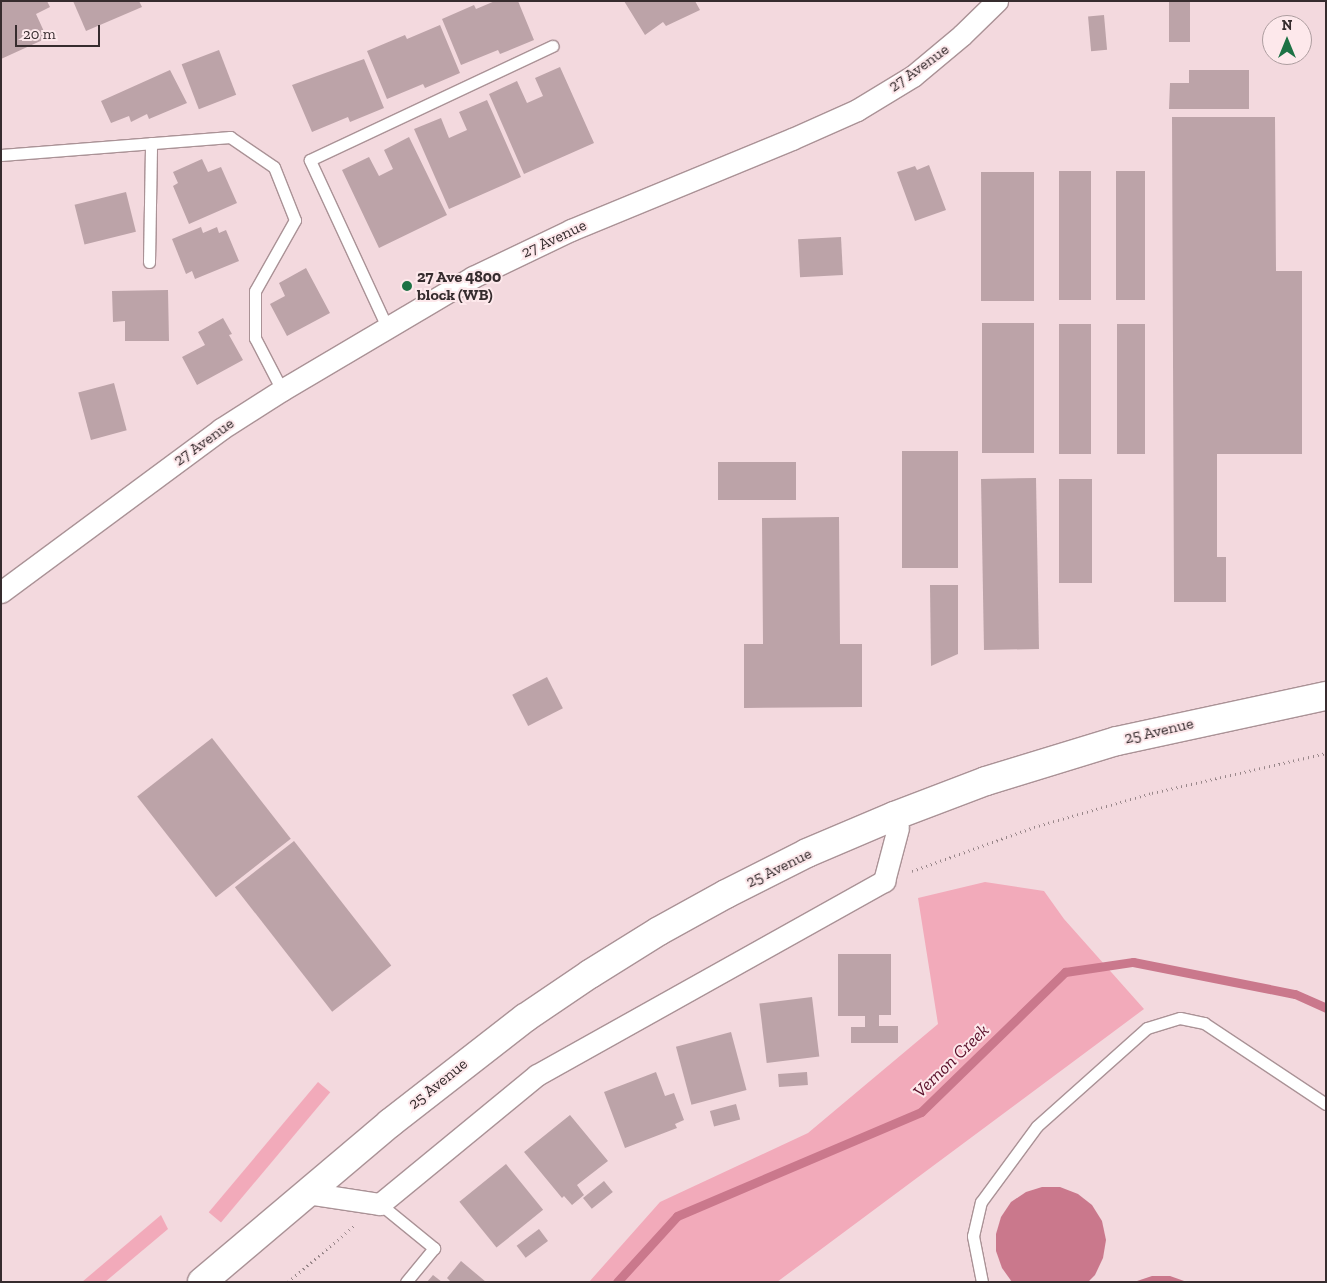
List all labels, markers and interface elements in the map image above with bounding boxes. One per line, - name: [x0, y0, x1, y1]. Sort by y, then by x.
- scale bar: [18, 15, 102, 47]
- north arrow: [1262, 15, 1312, 65]
- text: N: [1282, 17, 1292, 34]
- text: 20 m: [23, 25, 56, 43]
- street label: 27 Avenue: [885, 40, 953, 96]
- street label: 27 Avenue: [518, 215, 590, 263]
- place label: 27 Ave 4800 block (WB): [417, 267, 502, 305]
- marker: 27 Ave 4800 block (WB): [401, 280, 413, 292]
- street label: 27 Avenue: [170, 414, 238, 470]
- street label: 25 Avenue: [1122, 714, 1196, 748]
- street label: 25 Avenue: [743, 844, 815, 892]
- water label: Vernon Creek: [909, 1020, 993, 1102]
- street label: 25 Avenue: [404, 1054, 472, 1114]

